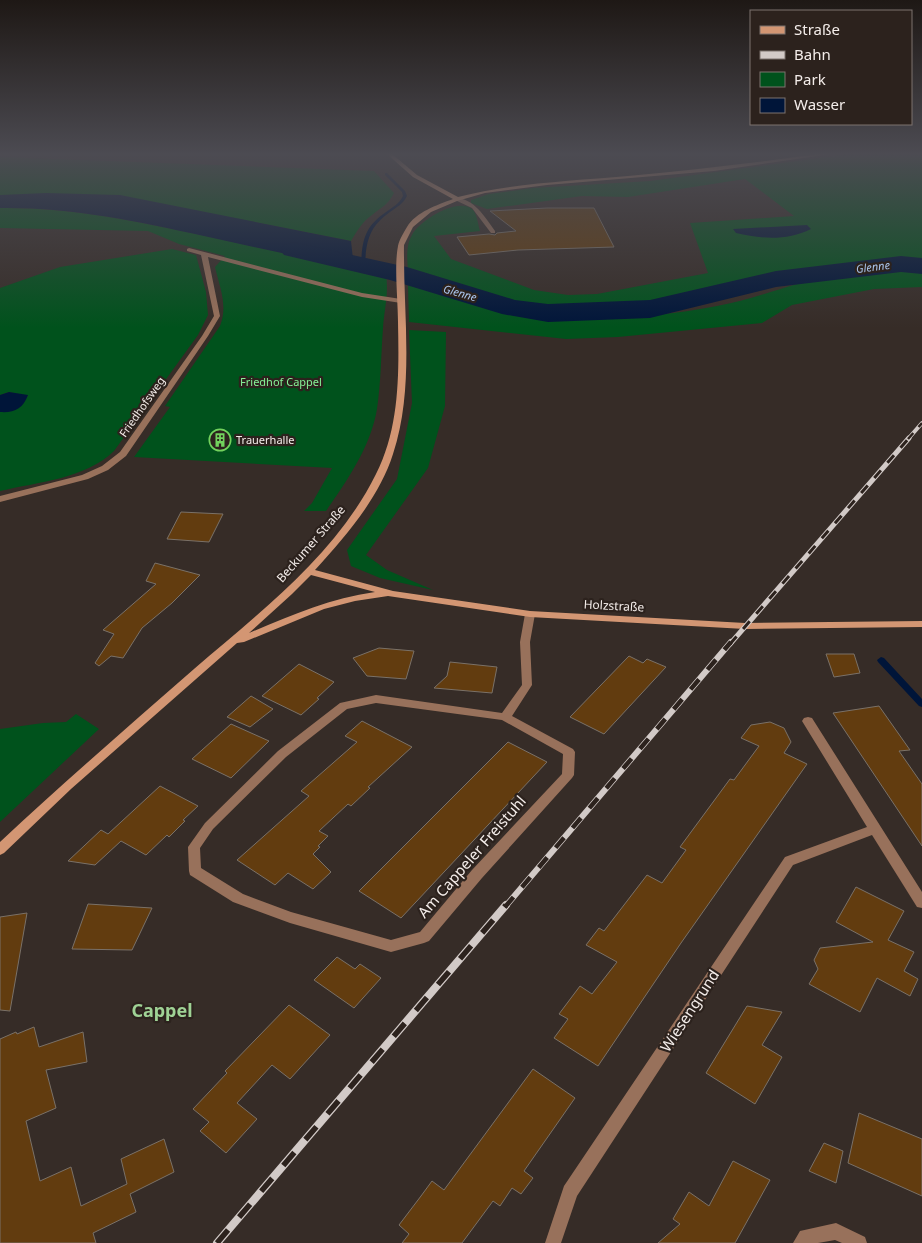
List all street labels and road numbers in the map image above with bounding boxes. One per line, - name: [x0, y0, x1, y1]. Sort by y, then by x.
- street label: Friedhofsweg: [115, 374, 168, 440]
- street label: Beckumer Straße: [272, 501, 349, 586]
- street label: Holzstraße: [583, 595, 645, 616]
- street label: Am Cappeler Freistuhl: [413, 791, 530, 922]
- street label: Wiesengrund: [655, 965, 723, 1055]

